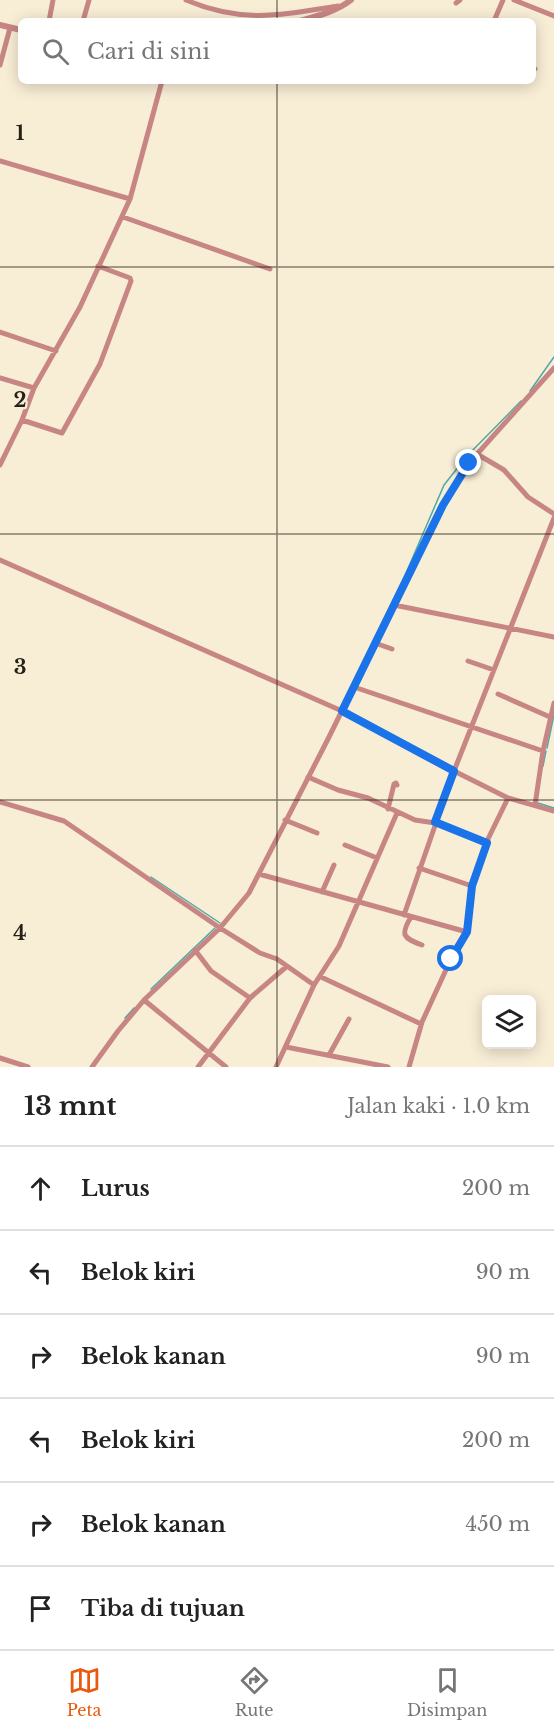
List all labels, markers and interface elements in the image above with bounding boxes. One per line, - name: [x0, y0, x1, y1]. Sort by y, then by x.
- search box: [18, 18, 536, 84]
- icon: search: [39, 35, 72, 68]
- text: Cari di sini: [87, 38, 210, 65]
- text: 1: [16, 121, 25, 145]
- text: 2: [13, 388, 27, 412]
- route end: [455, 449, 481, 475]
- text: 3: [14, 655, 26, 679]
- text: 4: [13, 921, 27, 945]
- route start: [437, 945, 463, 971]
- map controls: [482, 995, 536, 1049]
- button: layers: [482, 995, 536, 1049]
- text: 13 mnt: [24, 1090, 116, 1122]
- text: Jalan kaki · 1.0 km: [347, 1094, 530, 1118]
- icon: ahead: [24, 1172, 57, 1205]
- text: Lurus: [81, 1175, 150, 1202]
- text: 200 m: [462, 1176, 530, 1200]
- icon: left: [24, 1256, 57, 1289]
- text: Belok kiri: [81, 1259, 195, 1286]
- text: 90 m: [476, 1260, 530, 1284]
- icon: right: [24, 1340, 57, 1373]
- text: Belok kanan: [81, 1343, 226, 1370]
- text: 90 m: [476, 1344, 530, 1368]
- icon: left: [24, 1424, 57, 1457]
- text: Belok kiri: [81, 1427, 195, 1454]
- text: 200 m: [462, 1428, 530, 1452]
- icon: right: [24, 1508, 57, 1541]
- text: Belok kanan: [81, 1511, 226, 1538]
- text: 450 m: [465, 1512, 530, 1536]
- icon: arrive: [24, 1592, 57, 1625]
- text: Tiba di tujuan: [81, 1595, 245, 1622]
- tab: Peta: [67, 1664, 101, 1720]
- tab: Rute: [235, 1664, 273, 1720]
- tab: Disimpan: [407, 1664, 487, 1720]

